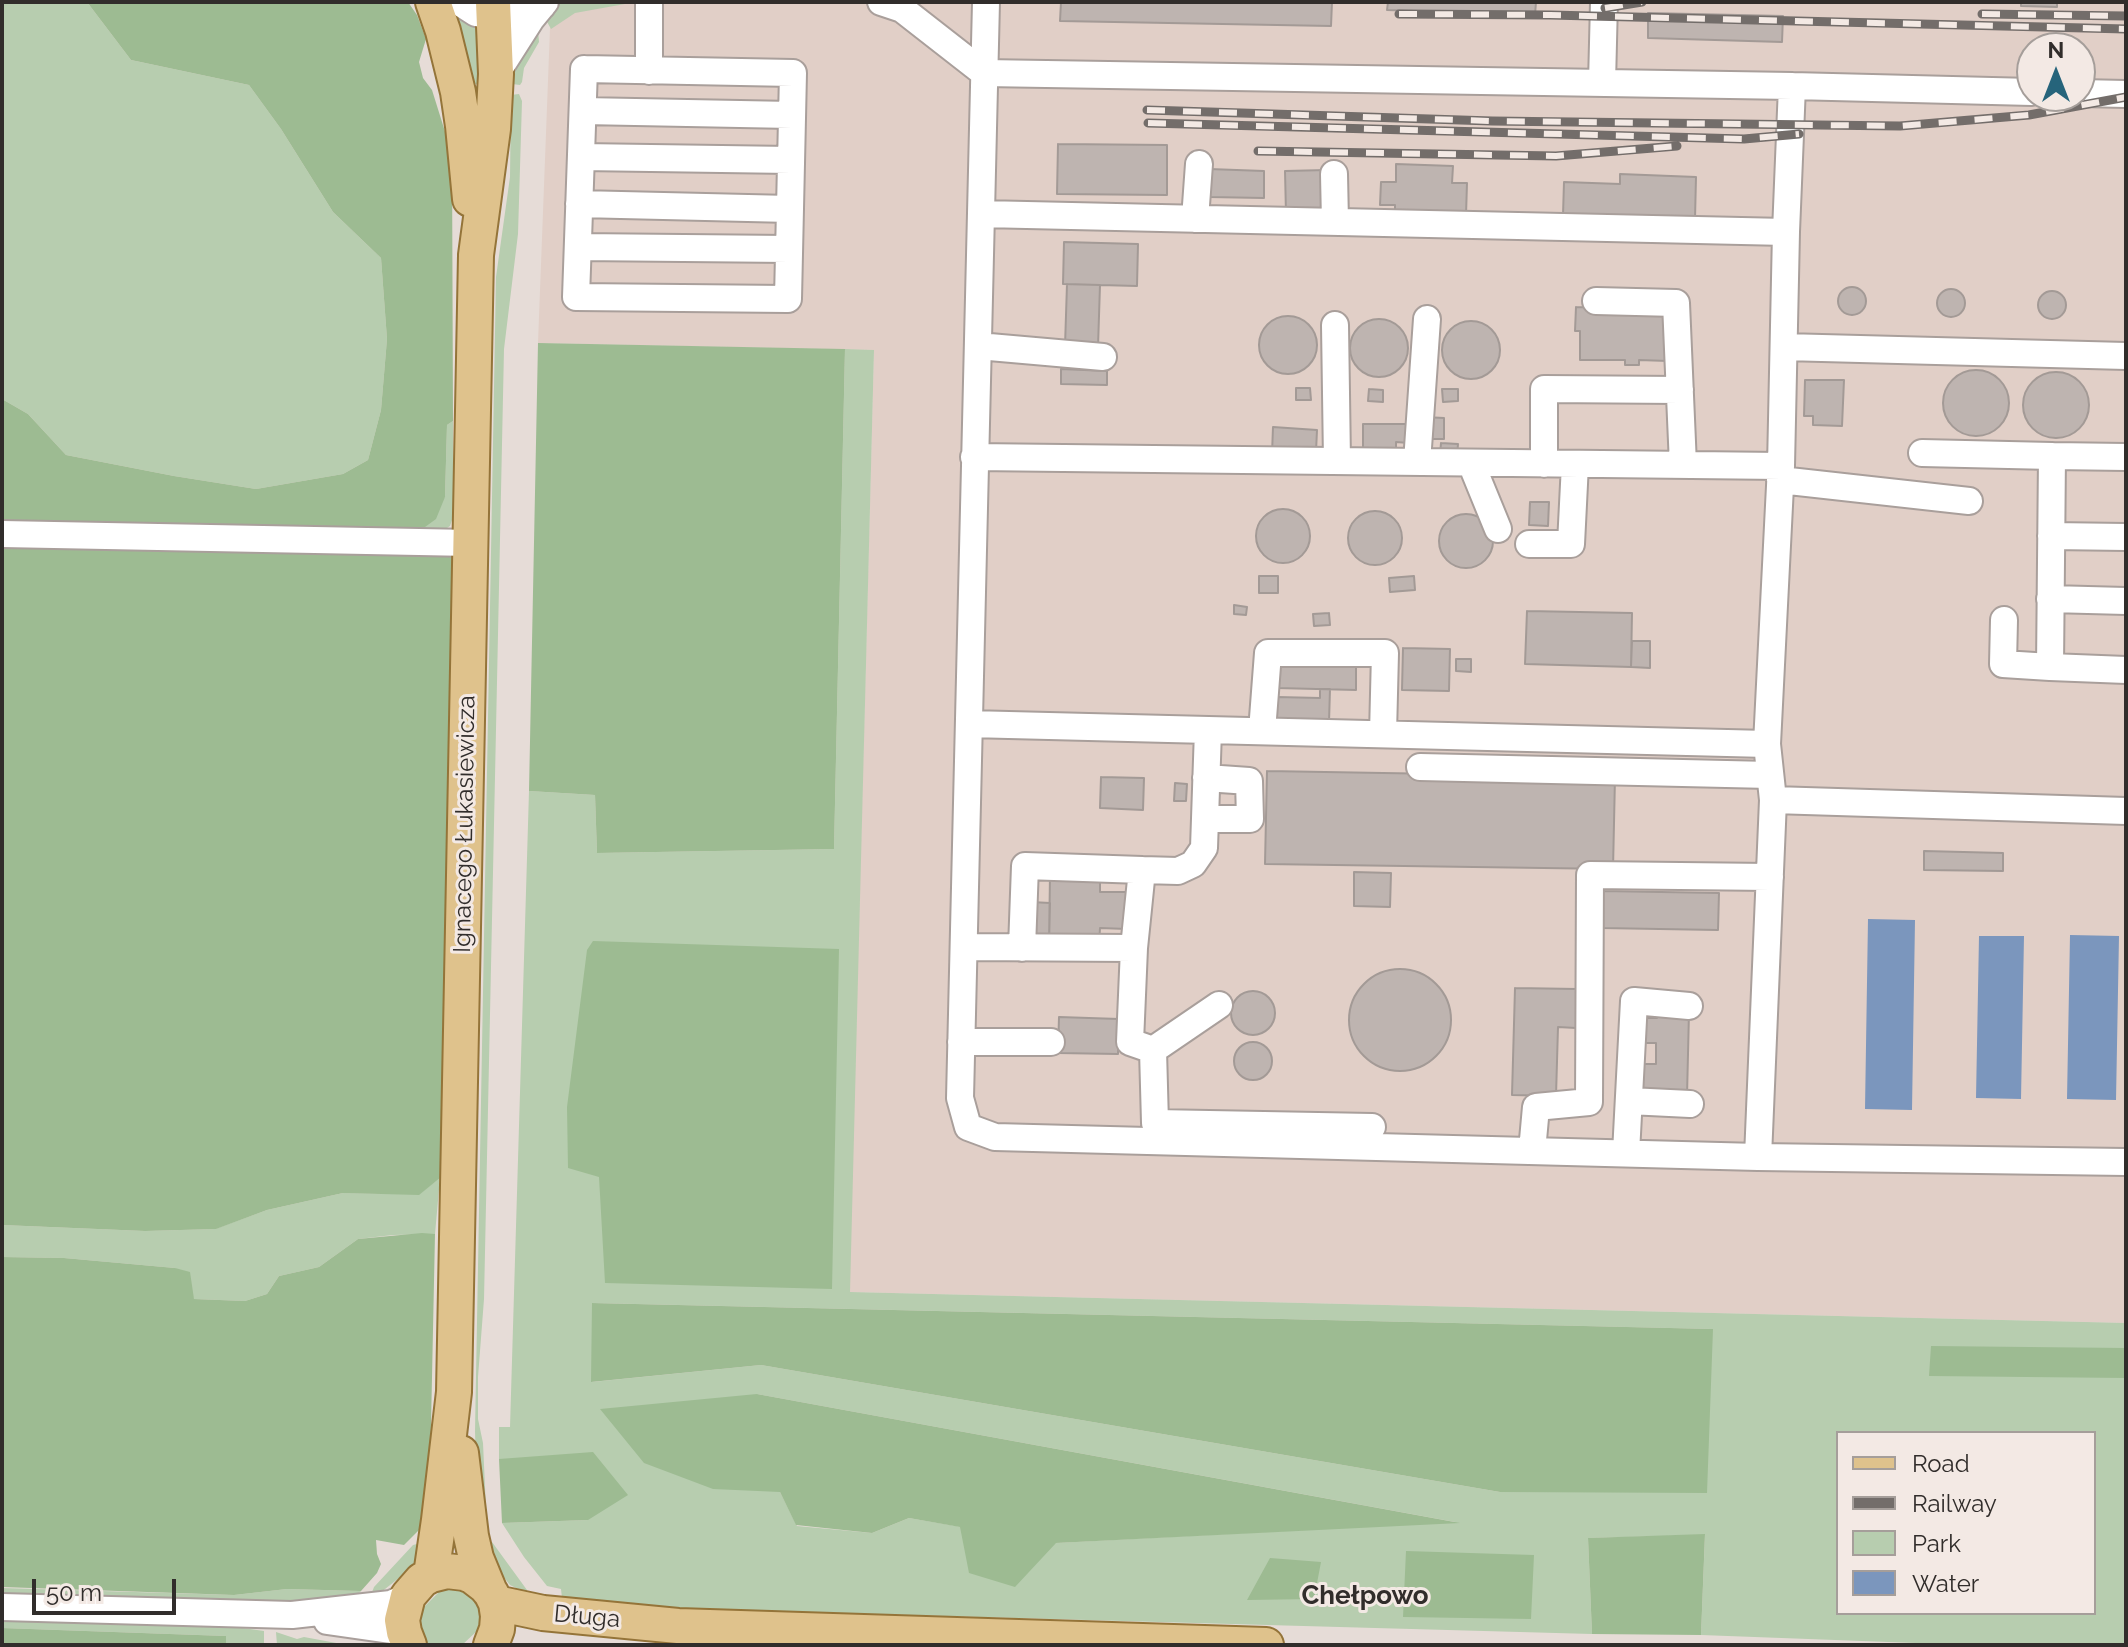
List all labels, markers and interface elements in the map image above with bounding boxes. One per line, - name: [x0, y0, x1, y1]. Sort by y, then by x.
- north arrow: [2016, 32, 2096, 112]
- text: N: [2048, 37, 2064, 63]
- street label: Ignacego Łukasiewicza: [448, 695, 482, 953]
- legend: [1836, 1431, 2096, 1615]
- text: Road: [1912, 1449, 1970, 1478]
- text: Railway: [1912, 1489, 1997, 1518]
- text: Park: [1912, 1529, 1961, 1558]
- scale bar: [36, 1563, 180, 1613]
- text: Water: [1912, 1569, 1979, 1598]
- text: 50 m: [46, 1578, 102, 1607]
- district label: Chełpowo: [1302, 1580, 1428, 1612]
- street label: Długa: [553, 1600, 621, 1634]

